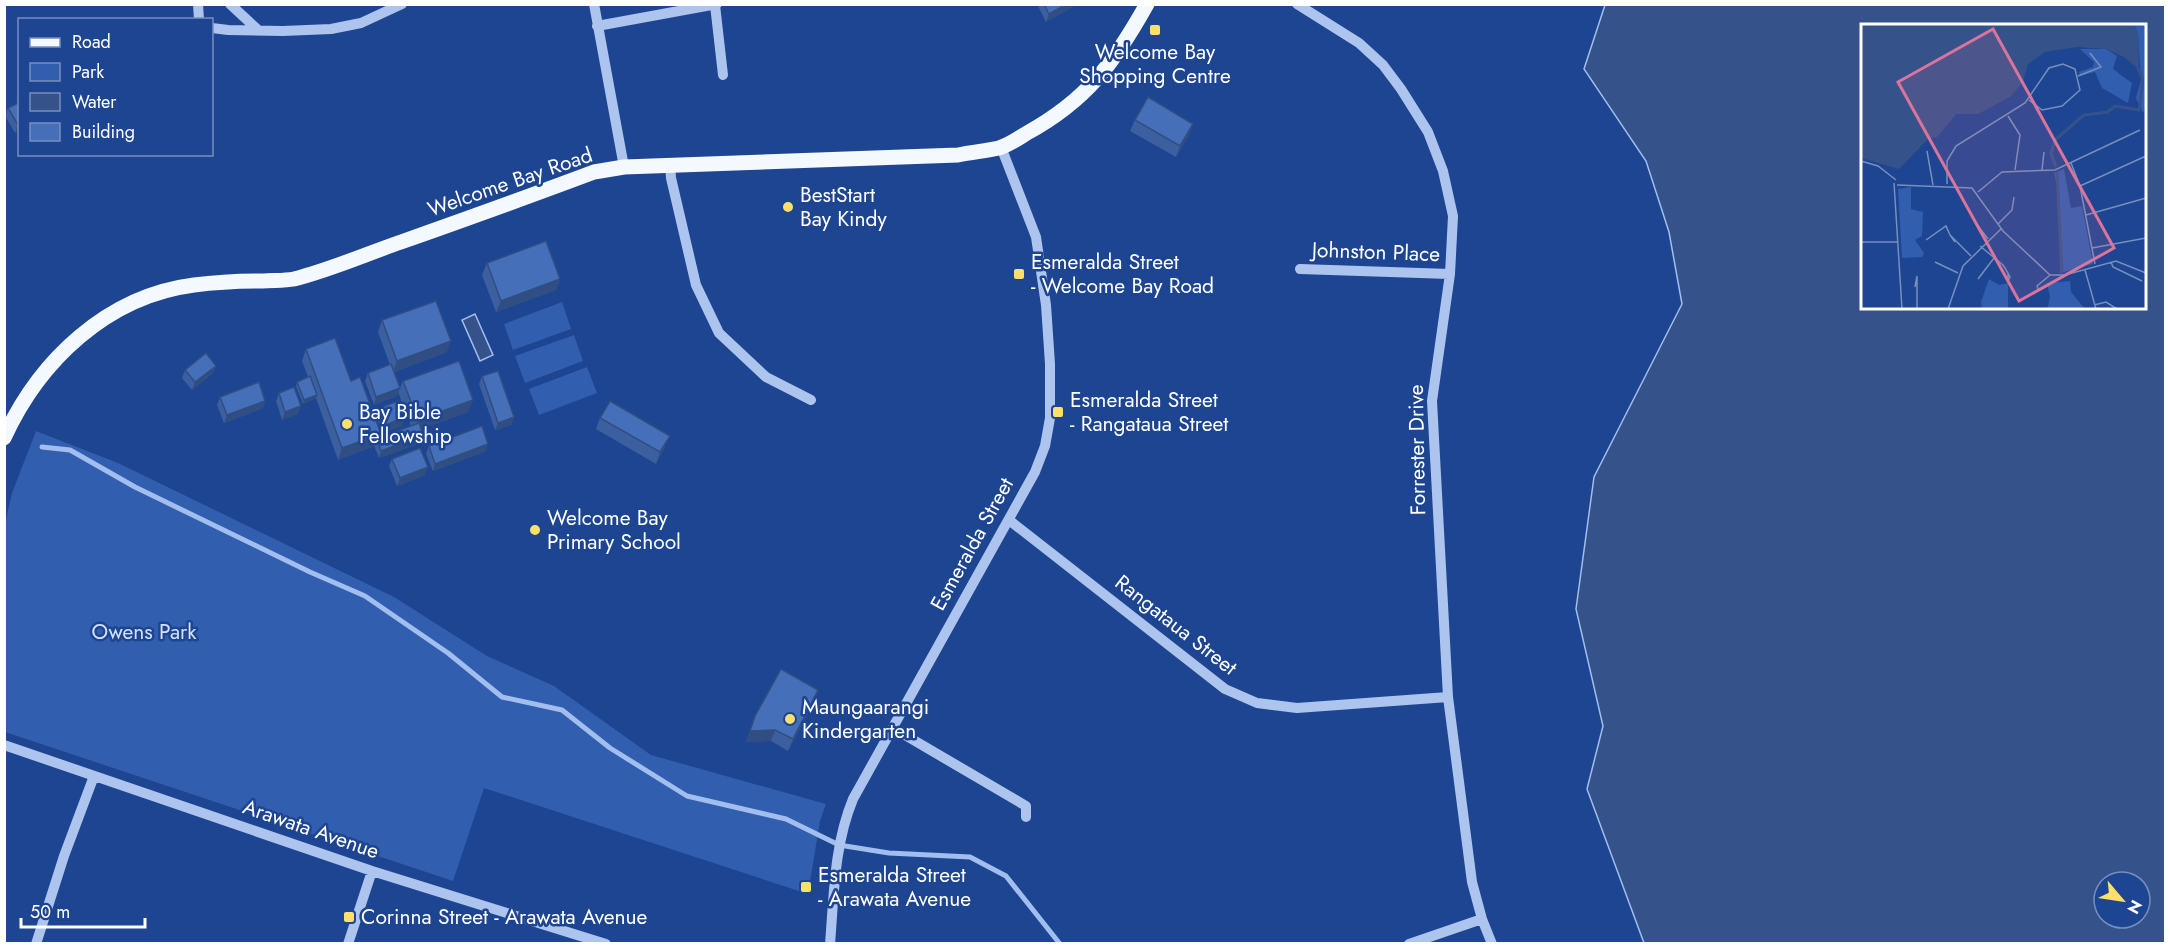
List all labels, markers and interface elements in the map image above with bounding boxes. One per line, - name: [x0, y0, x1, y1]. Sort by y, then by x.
- legend: [18, 18, 213, 156]
- marker: Welcome Bay Shopping Centre: [1148, 23, 1162, 37]
- inset map: [1861, 24, 2146, 309]
- text: Road: [72, 29, 111, 55]
- place label: Welcome Bay Shopping Centre: [1079, 37, 1231, 91]
- text: Park: [72, 59, 104, 85]
- text: Water: [72, 89, 117, 115]
- text: Building: [72, 119, 135, 145]
- street label: Welcome Bay Road: [424, 140, 596, 224]
- place label: BestStart Bay Kindy: [800, 180, 888, 234]
- marker: BestStart Bay Kindy: [781, 200, 795, 214]
- street label: Johnston Place: [1308, 235, 1441, 269]
- place label: Esmeralda Street - Welcome Bay Road: [1031, 247, 1214, 301]
- marker: Esmeralda Street - Welcome Bay Road: [1012, 267, 1026, 281]
- street label: Forrester Drive: [1401, 384, 1433, 516]
- place label: Esmeralda Street - Rangataua Street: [1070, 385, 1228, 439]
- place label: Bay Bible Fellowship: [359, 397, 452, 451]
- marker: Esmeralda Street - Rangataua Street: [1051, 405, 1065, 419]
- marker: Bay Bible Fellowship: [340, 417, 354, 431]
- street label: Esmeralda Street: [923, 472, 1021, 616]
- place label: Welcome Bay Primary School: [547, 503, 681, 557]
- marker: Welcome Bay Primary School: [528, 523, 542, 537]
- street label: Rangataua Street: [1109, 568, 1243, 682]
- park label: Owens Park: [92, 617, 197, 647]
- place label: Maungaarangi Kindergarten: [802, 692, 929, 746]
- marker: Maungaarangi Kindergarten: [783, 712, 797, 726]
- street label: Arawata Avenue: [239, 792, 383, 866]
- place label: Esmeralda Street - Arawata Avenue: [818, 860, 971, 914]
- north arrow: [2092, 870, 2152, 930]
- marker: Esmeralda Street - Arawata Avenue: [799, 880, 813, 894]
- scale bar: [21, 891, 146, 929]
- text: N: [2122, 896, 2148, 918]
- text: 50 m: [30, 899, 70, 925]
- place label: Corinna Street - Arawata Avenue: [361, 902, 648, 932]
- marker: Corinna Street - Arawata Avenue: [342, 910, 356, 924]

